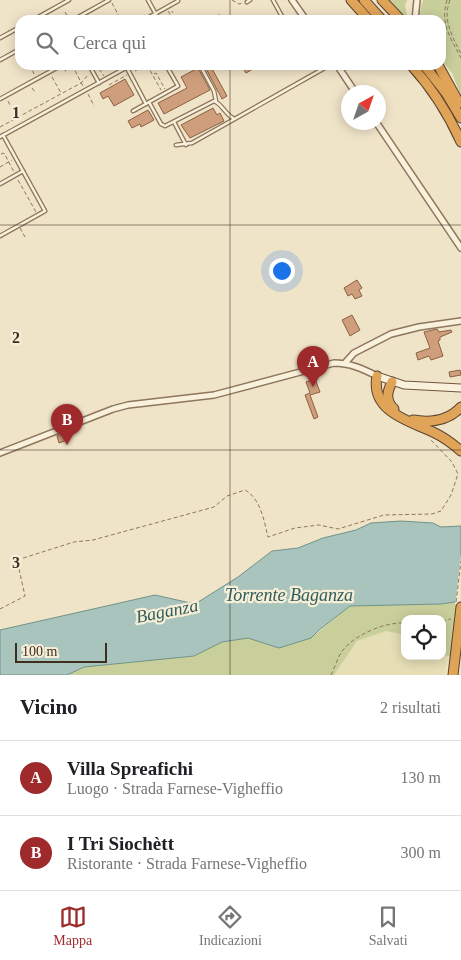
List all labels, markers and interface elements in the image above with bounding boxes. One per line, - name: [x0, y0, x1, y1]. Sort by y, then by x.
- search box: [15, 15, 446, 70]
- icon: search: [33, 29, 61, 57]
- text: Cerca qui: [73, 32, 146, 53]
- north arrow: [341, 85, 386, 130]
- text: 1: [12, 104, 20, 121]
- your location: [269, 258, 295, 284]
- text: 2: [12, 329, 20, 346]
- pin: A: [297, 346, 329, 387]
- pin: B: [51, 404, 83, 445]
- text: 3: [12, 554, 20, 571]
- water label: Torrente Baganza: [225, 585, 353, 605]
- water label: Baganza: [134, 595, 200, 627]
- map controls: [401, 615, 446, 660]
- button: locate: [401, 615, 446, 660]
- scale bar: [15, 640, 108, 663]
- text: 100 m: [22, 644, 57, 659]
- text: Vicino: [20, 695, 78, 719]
- text: 2 risultati: [380, 699, 441, 716]
- text: Villa Spreafichi: [67, 758, 193, 779]
- text: A: [30, 769, 42, 786]
- text: 130 m: [401, 769, 441, 786]
- text: Luogo · Strada Farnese-Vigheffio: [67, 780, 283, 797]
- text: I Tri Siochètt: [67, 833, 174, 854]
- text: B: [31, 844, 41, 861]
- text: 300 m: [401, 844, 441, 861]
- text: Ristorante · Strada Farnese-Vigheffio: [67, 855, 307, 872]
- tab: Mappa: [53, 903, 92, 949]
- tab: Indicazioni: [199, 903, 262, 949]
- tab: Salvati: [369, 903, 408, 949]

